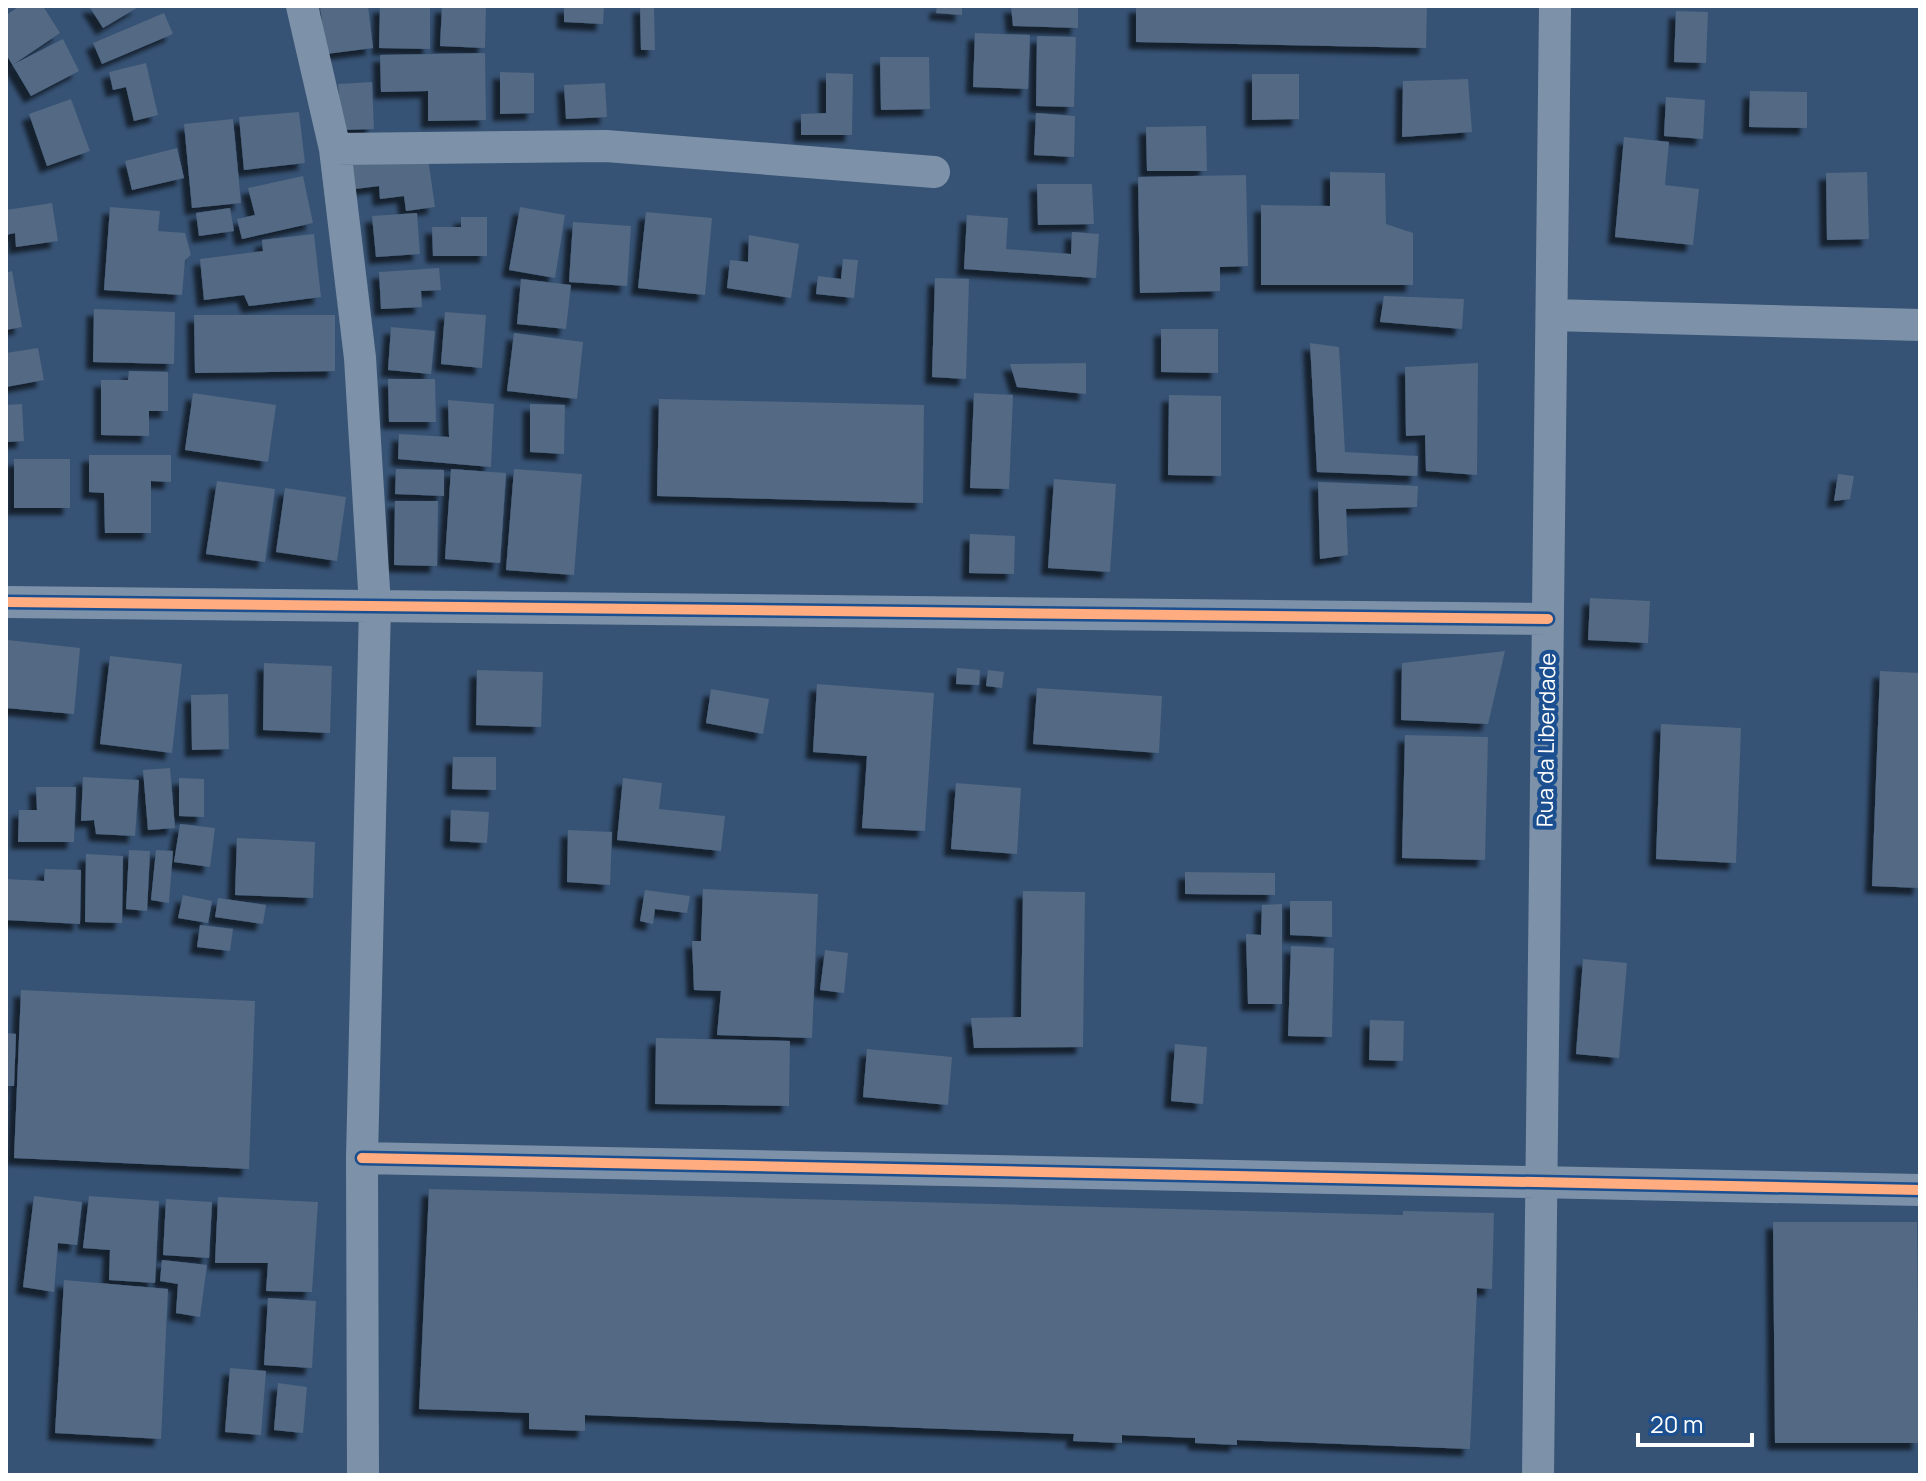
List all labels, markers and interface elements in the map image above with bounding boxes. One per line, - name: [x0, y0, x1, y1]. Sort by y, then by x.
- street label: Rua da Liberdade: [1529, 652, 1563, 827]
- scale bar: [1638, 1397, 1752, 1447]
- text: 20 m: [1650, 1407, 1703, 1440]

